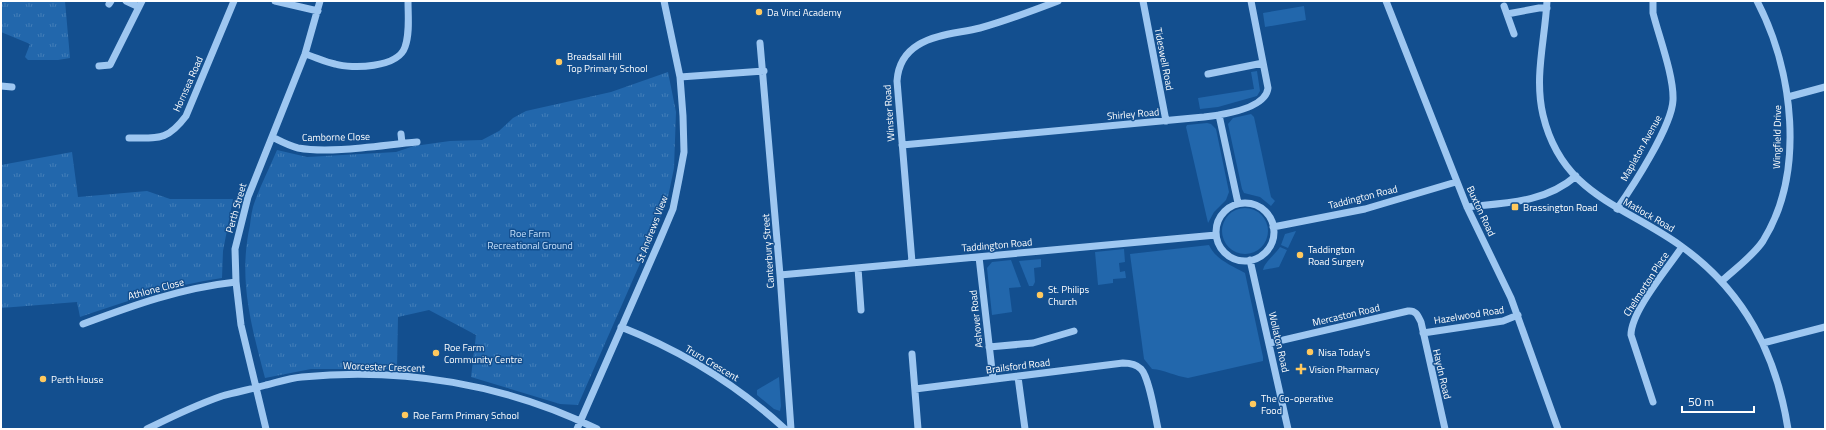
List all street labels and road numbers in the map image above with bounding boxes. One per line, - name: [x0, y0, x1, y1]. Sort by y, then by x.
- street label: Tideswell Road: [1151, 26, 1177, 92]
- street label: Hornsea Road: [169, 54, 207, 114]
- street label: Winster Road: [880, 84, 898, 142]
- street label: Shirley Road: [1106, 104, 1160, 124]
- street label: Wingfield Drive: [1769, 105, 1785, 169]
- street label: Mapleton Avenue: [1617, 112, 1665, 184]
- street label: Camborne Close: [302, 129, 370, 145]
- street label: Perth Street: [222, 181, 250, 235]
- street label: Taddington Road: [1327, 181, 1399, 213]
- street label: Buxton Road: [1463, 183, 1499, 239]
- street label: St Andrews View: [632, 193, 672, 265]
- street label: Matlock Road: [1620, 194, 1678, 236]
- street label: Canterbury Street: [758, 213, 778, 289]
- street label: Taddington Road: [961, 234, 1033, 256]
- street label: Chelmorton Place: [1619, 249, 1673, 319]
- street label: Athlone Close: [126, 274, 186, 304]
- street label: Ashover Road: [965, 289, 987, 349]
- street label: Mercaston Road: [1311, 300, 1381, 330]
- street label: Hazelwood Road: [1433, 302, 1505, 328]
- street label: Wollaton Road: [1265, 310, 1293, 374]
- street label: Truro Crescent: [682, 341, 742, 385]
- street label: Haydn Road: [1429, 347, 1455, 401]
- street label: Brailsford Road: [985, 355, 1051, 377]
- street label: Worcester Crescent: [343, 358, 426, 376]

